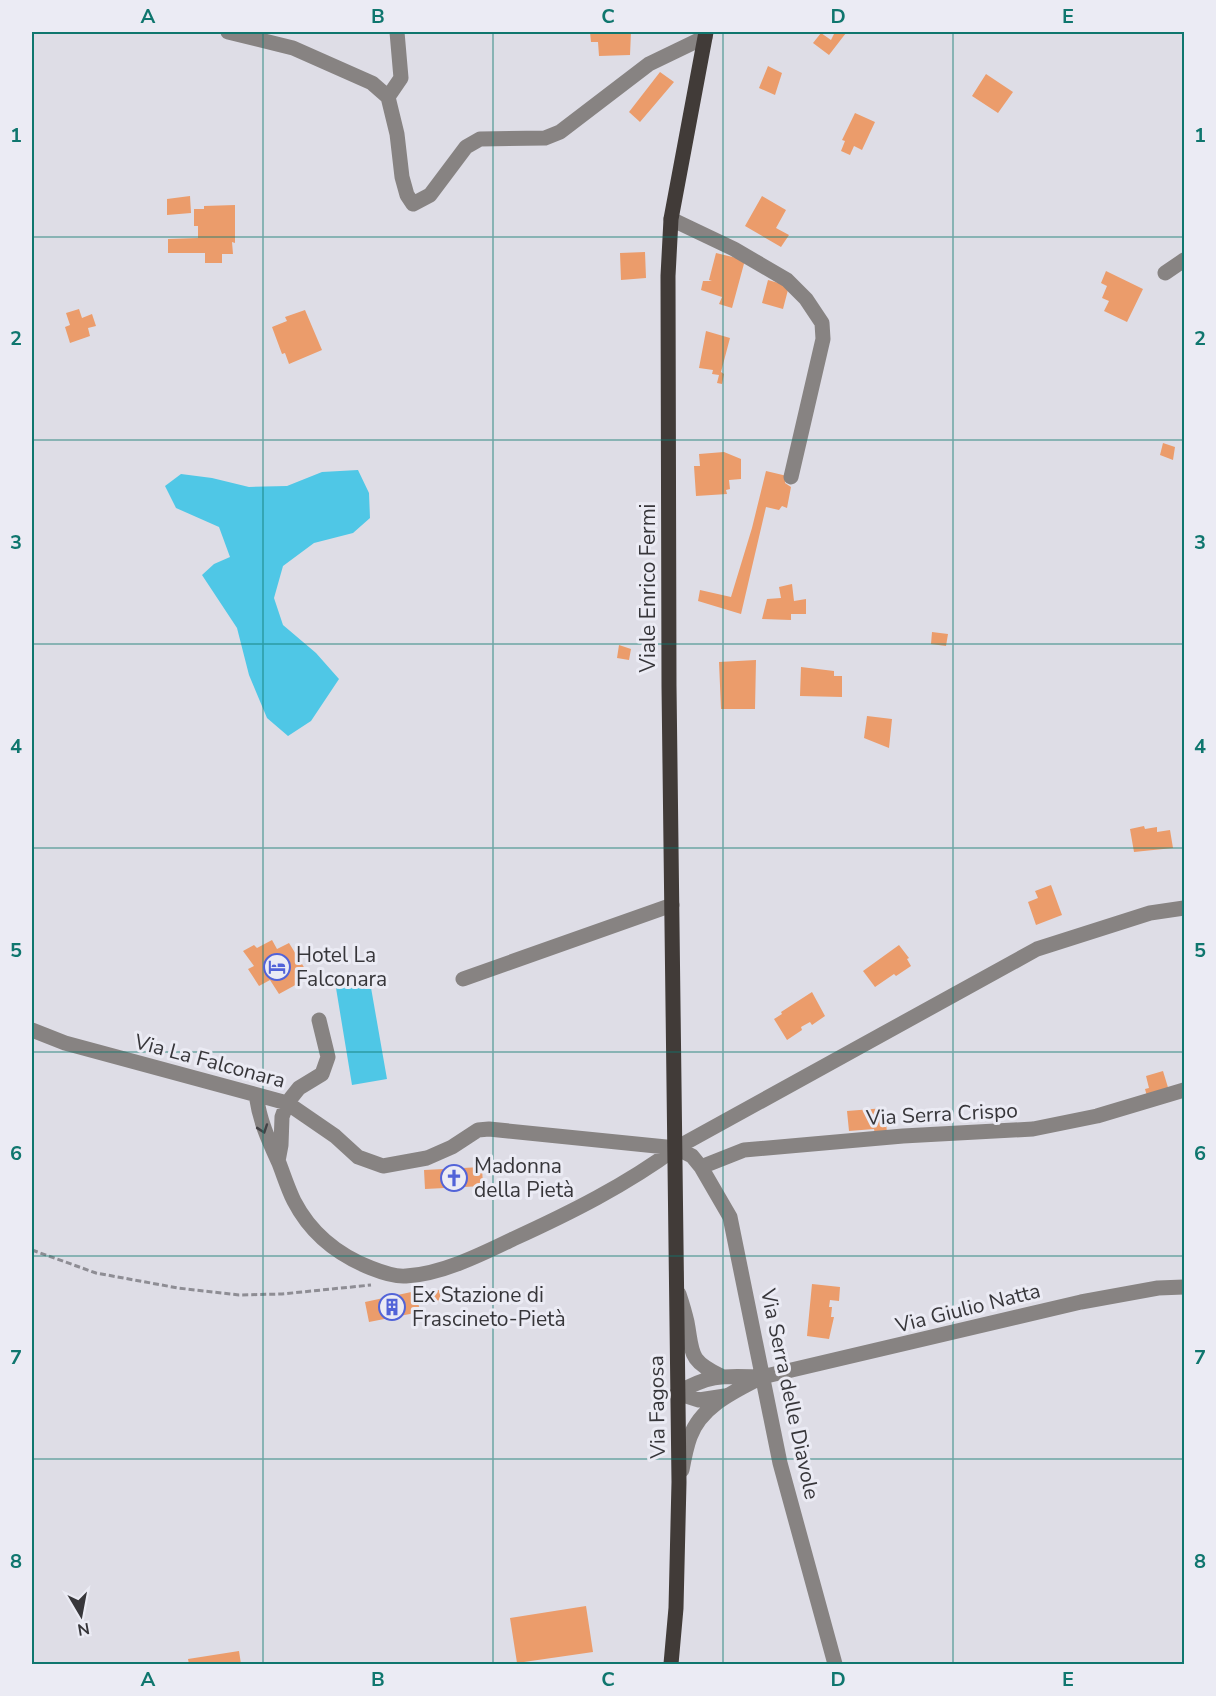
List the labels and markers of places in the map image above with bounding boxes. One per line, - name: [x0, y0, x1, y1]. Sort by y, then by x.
- place label: Hotel La Falconara: [296, 941, 387, 993]
- hotel icon: Hotel La Falconara: [262, 952, 292, 982]
- place label: Madonna della Pietà: [474, 1152, 574, 1204]
- church icon: Madonna della Pietà: [439, 1163, 469, 1193]
- place label: Ex Stazione di Frascineto-Pietà: [412, 1281, 566, 1333]
- building icon: Ex Stazione di Frascineto-Pietà: [377, 1292, 407, 1322]

